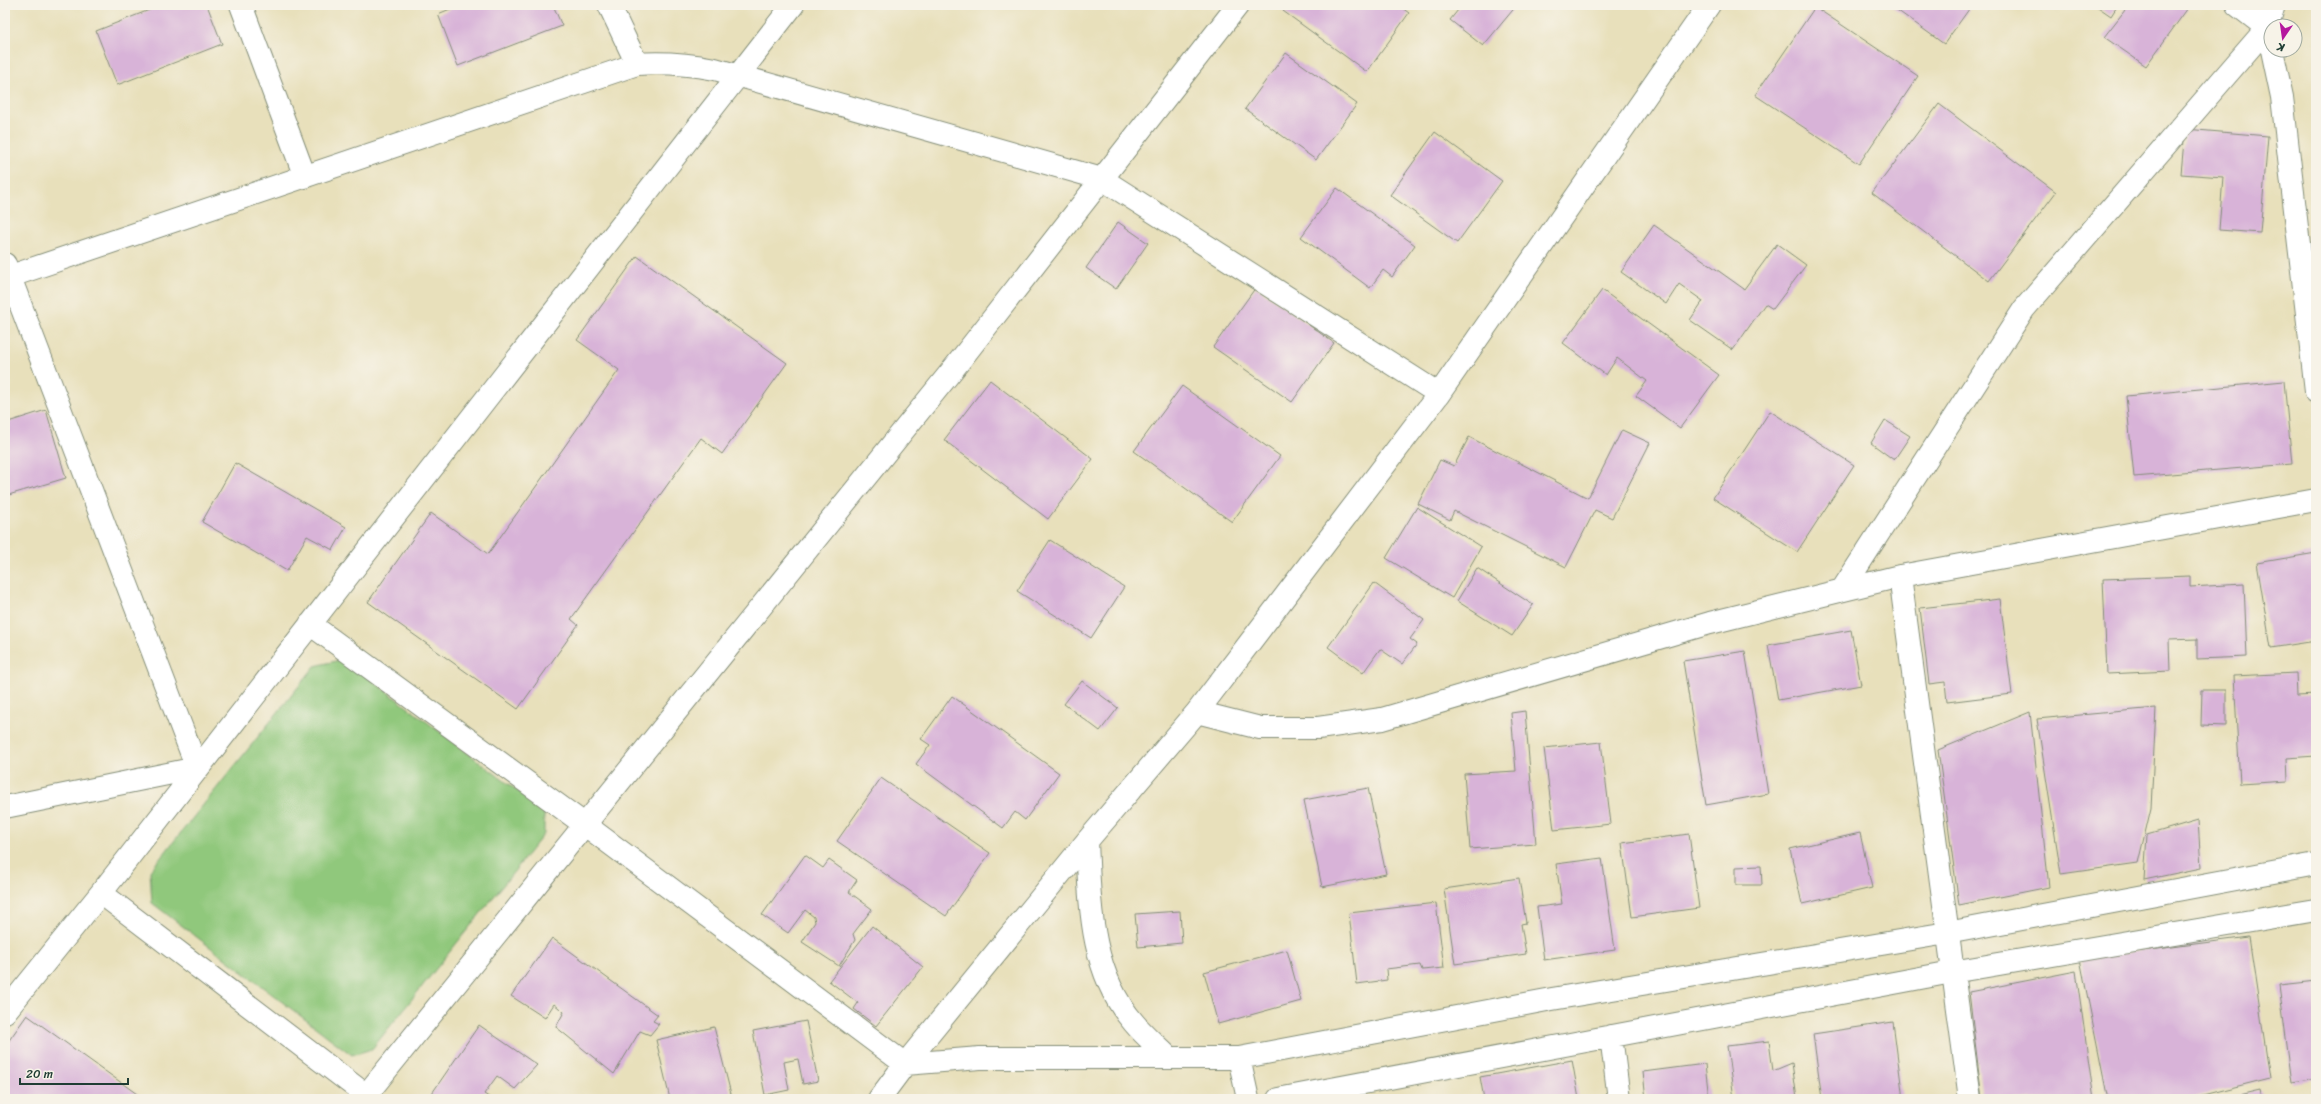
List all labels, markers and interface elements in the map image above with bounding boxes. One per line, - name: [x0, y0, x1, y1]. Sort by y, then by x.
- north arrow: [2263, 18, 2303, 58]
- text: K: [2274, 37, 2287, 57]
- scale bar: [20, 1060, 128, 1086]
- text: 20 m: [26, 1063, 53, 1085]

